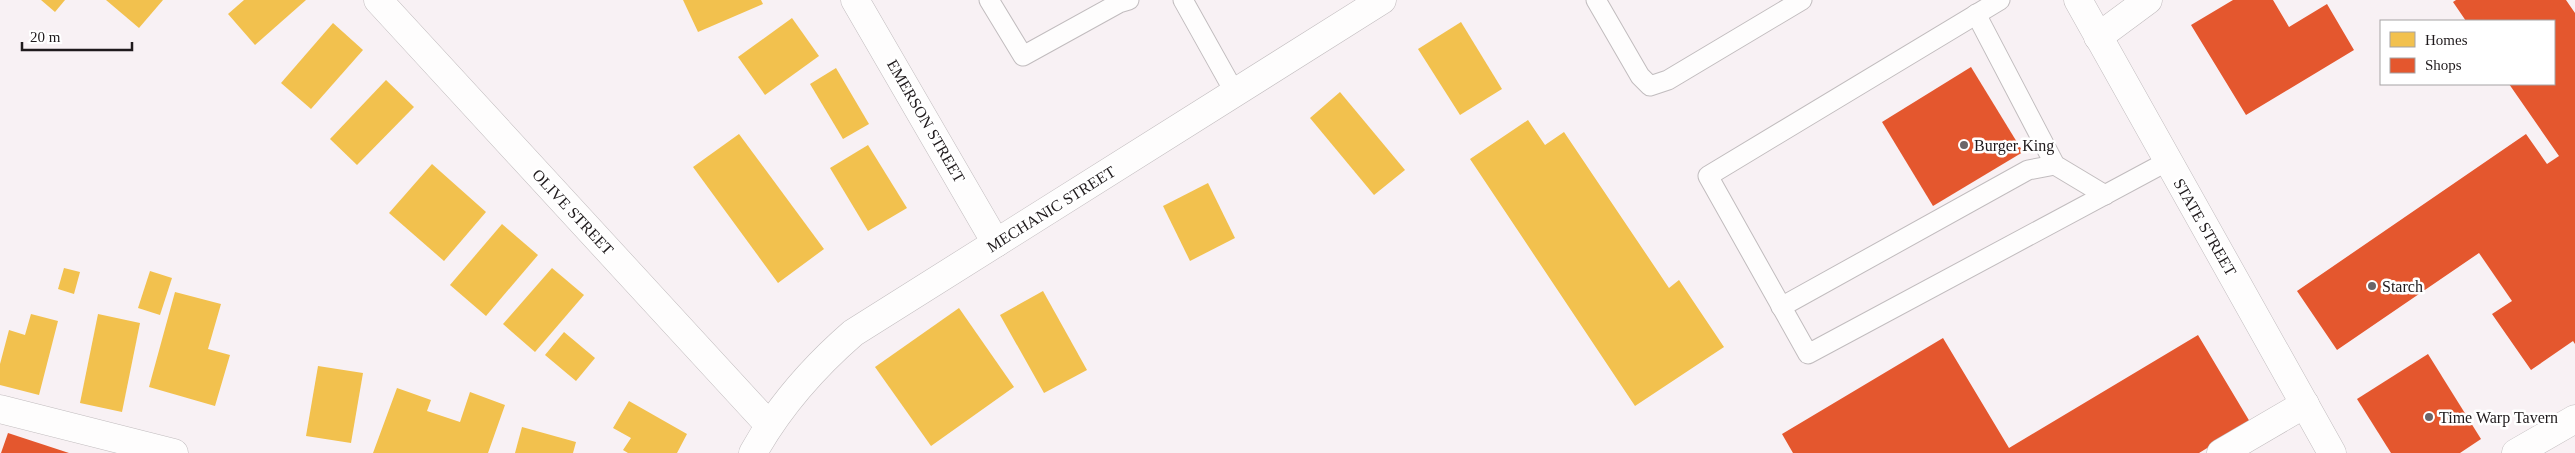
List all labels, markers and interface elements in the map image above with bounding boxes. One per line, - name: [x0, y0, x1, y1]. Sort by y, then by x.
- scale bar: [22, 20, 132, 52]
- legend: [2380, 20, 2555, 85]
- text: 20 m: [30, 29, 61, 45]
- text: Homes: [2425, 32, 2468, 48]
- street label: EMERSON STREET: [884, 57, 968, 186]
- text: Shops: [2425, 57, 2462, 73]
- place label: Burger King: [1974, 137, 2054, 155]
- marker: Burger King: [1958, 139, 1970, 151]
- street label: MECHANIC STREET: [984, 162, 1118, 255]
- street label: OLIVE STREET: [529, 166, 617, 258]
- street label: STATE STREET: [2170, 175, 2240, 279]
- place label: Starch: [2382, 278, 2423, 295]
- marker: Starch: [2366, 280, 2378, 292]
- place label: Time Warp Tavern: [2439, 409, 2558, 427]
- marker: Time Warp Tavern: [2423, 411, 2435, 423]

